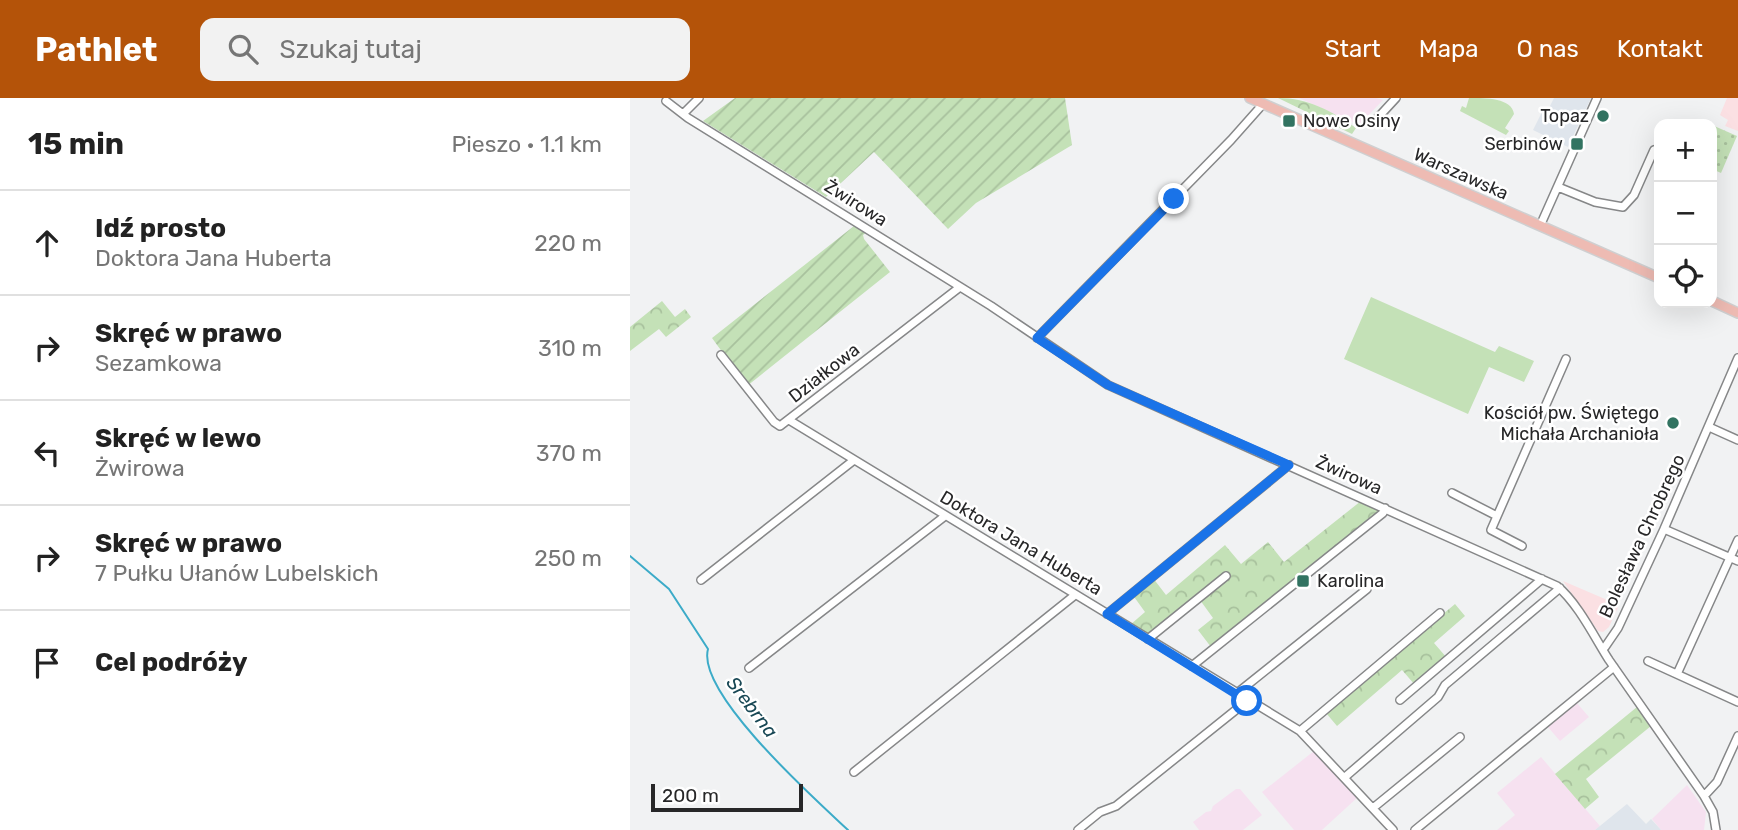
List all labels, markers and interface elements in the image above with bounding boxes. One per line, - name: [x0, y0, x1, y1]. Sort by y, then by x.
- search box: [200, 18, 690, 81]
- text: Pathlet: [35, 30, 158, 69]
- icon: search: [224, 30, 262, 68]
- text: Szukaj tutaj: [280, 34, 422, 65]
- text: Start: [1325, 35, 1381, 63]
- text: Mapa: [1419, 35, 1479, 63]
- text: O nas: [1517, 35, 1579, 63]
- text: Kontakt: [1617, 35, 1703, 63]
- place label: Topaz: [1540, 105, 1589, 127]
- marker: Topaz: [1595, 108, 1611, 124]
- place label: Nowe Osiny: [1303, 110, 1401, 132]
- marker: Nowe Osiny: [1281, 113, 1297, 129]
- map controls: [1654, 119, 1717, 308]
- button: +: [1654, 119, 1717, 182]
- text: 15 min: [28, 126, 124, 162]
- text: Pieszo · 1.1 km: [452, 130, 602, 158]
- place label: Serbinów: [1484, 133, 1563, 155]
- marker: Serbinów: [1569, 136, 1585, 152]
- street label: Warszawska: [1410, 143, 1512, 205]
- street label: Żwirowa: [820, 175, 892, 231]
- button: −: [1654, 182, 1717, 245]
- route end: [1158, 183, 1189, 214]
- text: Idź prosto: [95, 213, 226, 244]
- icon: ahead: [28, 224, 66, 262]
- text: 220 m: [534, 229, 602, 257]
- text: Doktora Jana Huberta: [95, 244, 332, 272]
- button: locate: [1654, 245, 1717, 308]
- text: Skręć w prawo: [95, 318, 282, 349]
- icon: right: [28, 329, 66, 367]
- text: 310 m: [538, 334, 602, 362]
- street label: Działkowa: [784, 339, 864, 407]
- text: Sezamkowa: [95, 349, 222, 377]
- place label: Kościół pw. Świętego Michała Archanioła: [1484, 402, 1659, 445]
- marker: Kościół pw. Świętego Michała Archanioła: [1665, 415, 1681, 431]
- text: Skręć w lewo: [95, 423, 261, 454]
- icon: left: [28, 434, 66, 472]
- text: 370 m: [536, 439, 602, 467]
- street label: Żwirowa: [1313, 451, 1385, 499]
- street label: Bolesława Chrobrego: [1594, 451, 1690, 621]
- text: Żwirowa: [95, 454, 185, 482]
- street label: Doktora Jana Huberta: [936, 486, 1106, 600]
- text: Skręć w prawo: [95, 528, 282, 559]
- icon: right: [28, 539, 66, 577]
- text: 250 m: [534, 544, 602, 572]
- text: 7 Pułku Ułanów Lubelskich: [95, 559, 379, 587]
- place label: Karolina: [1317, 570, 1384, 592]
- marker: Karolina: [1295, 573, 1311, 589]
- icon: arrive: [28, 644, 66, 682]
- text: Cel podróży: [95, 647, 248, 678]
- water label: Srebrna: [722, 672, 782, 742]
- route start: [1231, 685, 1262, 716]
- scale bar: [651, 781, 803, 813]
- text: 200 m: [662, 784, 719, 807]

